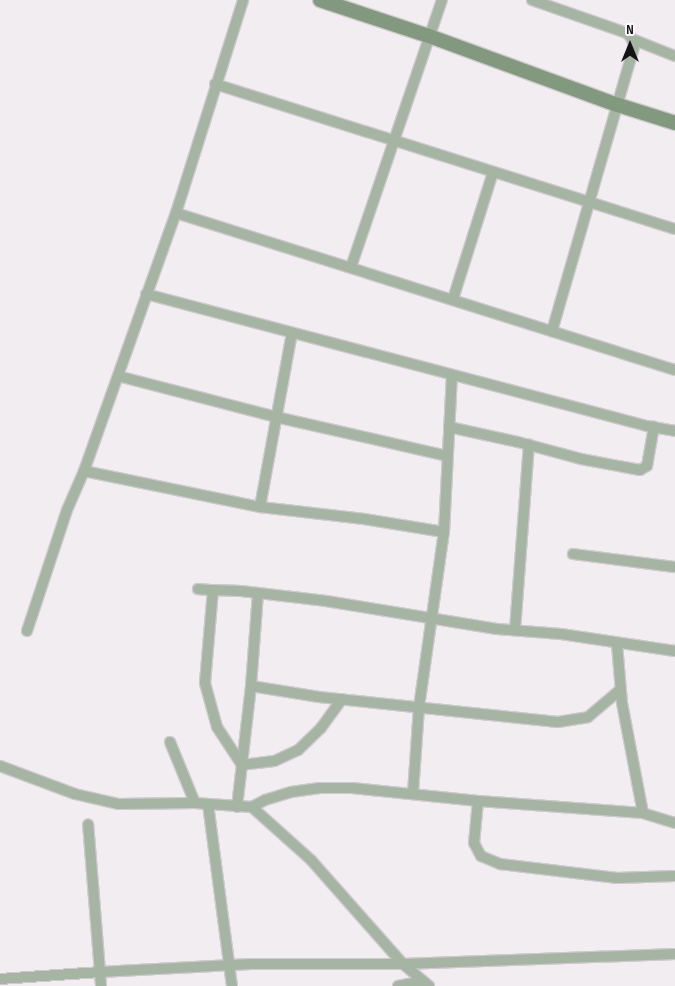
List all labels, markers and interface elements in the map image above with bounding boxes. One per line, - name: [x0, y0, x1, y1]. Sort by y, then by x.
- north arrow: [605, 20, 655, 70]
- text: N: [626, 21, 634, 38]

